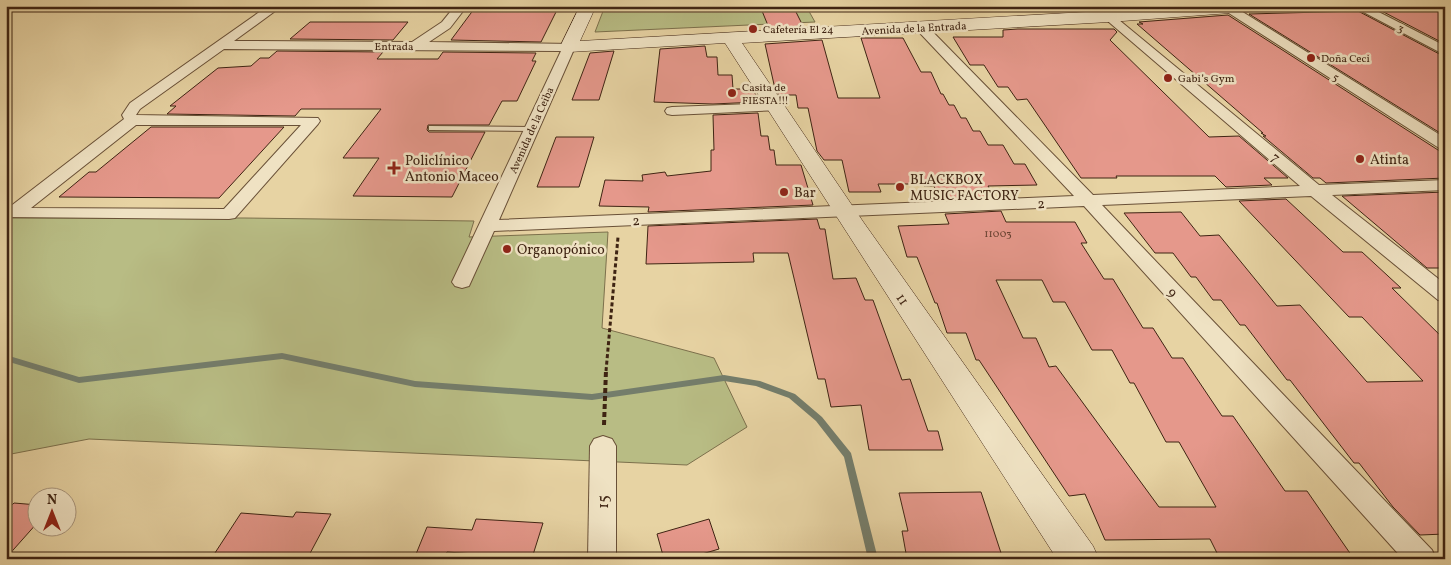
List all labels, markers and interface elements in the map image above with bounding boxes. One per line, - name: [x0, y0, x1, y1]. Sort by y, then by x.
- street label: Avenida de la Entrada: [861, 19, 967, 40]
- street label: 3: [1394, 21, 1407, 37]
- marker: Cafetería El 24: [747, 23, 759, 35]
- place label: Cafetería El 24: [763, 23, 834, 38]
- street label: Entrada: [375, 40, 414, 55]
- marker: Doña Ceci: [1305, 52, 1317, 64]
- place label: Doña Ceci: [1321, 52, 1370, 67]
- street label: 5: [1329, 71, 1341, 86]
- marker: Gabi’s Gym: [1162, 72, 1174, 84]
- place label: Gabi’s Gym: [1178, 72, 1235, 87]
- place label: Casita de FIESTA!!!: [742, 81, 789, 109]
- street label: Avenida de la Ceiba: [506, 84, 558, 176]
- marker: Casita de FIESTA!!!: [726, 87, 738, 99]
- street label: 7: [1266, 149, 1284, 168]
- place label: Atinta: [1370, 151, 1409, 170]
- place label: Policlínico Antonio Maceo: [405, 152, 499, 187]
- marker: Atinta: [1354, 153, 1366, 165]
- marker: Policlínico Antonio Maceo: [387, 161, 401, 175]
- place label: BLACKBOX MUSIC FACTORY: [910, 171, 1019, 206]
- marker: BLACKBOX MUSIC FACTORY: [894, 181, 906, 193]
- place label: Bar: [794, 184, 816, 203]
- marker: Bar: [778, 186, 790, 198]
- street label: 2: [1037, 195, 1045, 214]
- street label: 2: [632, 212, 640, 231]
- house number: 11003: [984, 227, 1012, 242]
- place label: Organopónico: [517, 241, 605, 260]
- marker: Organopónico: [501, 243, 513, 255]
- street label: 9: [1162, 284, 1181, 302]
- street label: 11: [891, 290, 913, 310]
- north arrow: [28, 488, 78, 538]
- text: N: [47, 491, 57, 510]
- street label: 15: [593, 495, 615, 509]

